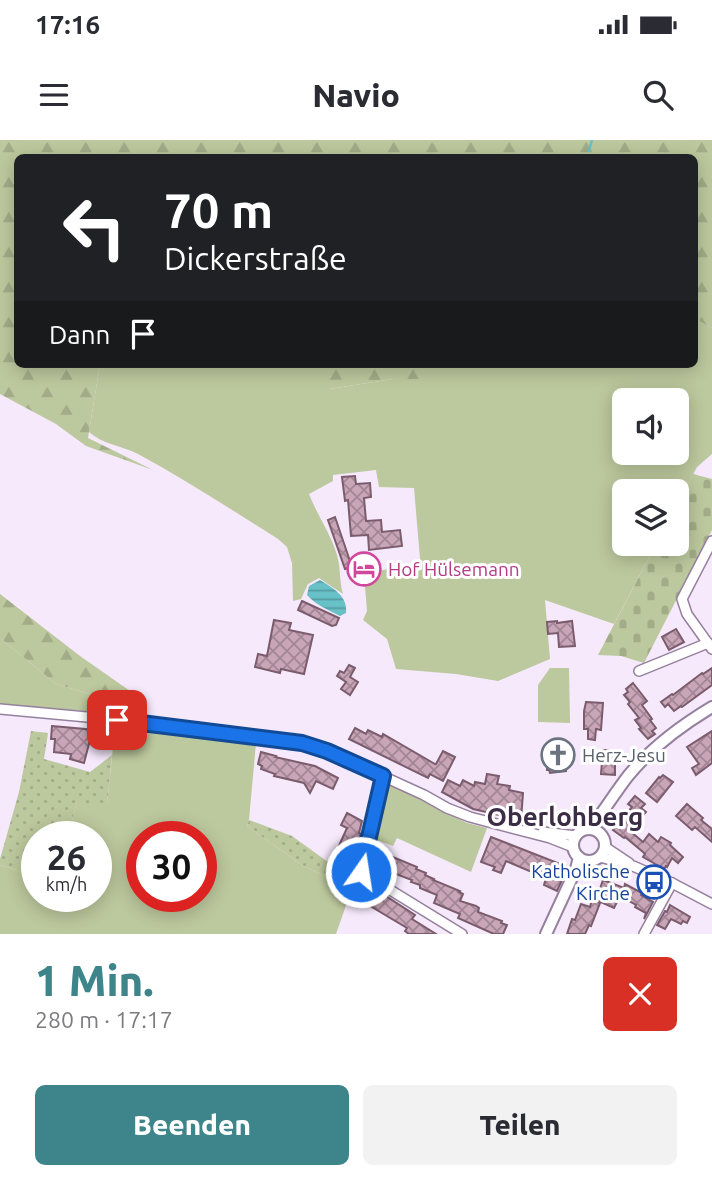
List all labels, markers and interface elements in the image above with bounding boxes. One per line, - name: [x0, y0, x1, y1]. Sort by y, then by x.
- text: 17:16: [35, 10, 100, 39]
- icon: menu: [35, 76, 73, 114]
- icon: search: [639, 76, 677, 114]
- text: Navio: [312, 77, 400, 113]
- icon: left: [49, 182, 140, 273]
- text: 70 m: [164, 182, 273, 237]
- text: Dickerstraße: [164, 240, 347, 276]
- icon: arrive: [124, 315, 162, 353]
- text: Dann: [49, 320, 110, 349]
- map controls: [612, 388, 689, 556]
- button: sound: [612, 388, 689, 465]
- button: layers: [612, 479, 689, 556]
- hotel icon: Hof Hülsemann: [345, 550, 383, 588]
- place label: Hof Hülsemann: [388, 558, 520, 580]
- pin: [87, 690, 147, 750]
- icon: arrive: [98, 701, 136, 739]
- church icon: Herz-Jesu: [539, 736, 577, 774]
- place label: Herz-Jesu: [582, 744, 666, 766]
- district label: Oberlohberg: [487, 802, 643, 831]
- speed limit sign: 30: [126, 821, 217, 912]
- position arrow: [324, 835, 398, 909]
- text: 26: [47, 837, 86, 877]
- place label: Katholische Kirche: [531, 860, 630, 904]
- bus stop icon: Katholische Kirche: [635, 863, 673, 901]
- text: km/h: [46, 874, 87, 894]
- text: 1 Min.: [35, 957, 154, 1004]
- button: close: [603, 957, 677, 1031]
- text: 280 m · 17:17: [35, 1007, 173, 1032]
- button: Beenden: [35, 1085, 349, 1165]
- button: Teilen: [363, 1085, 677, 1165]

